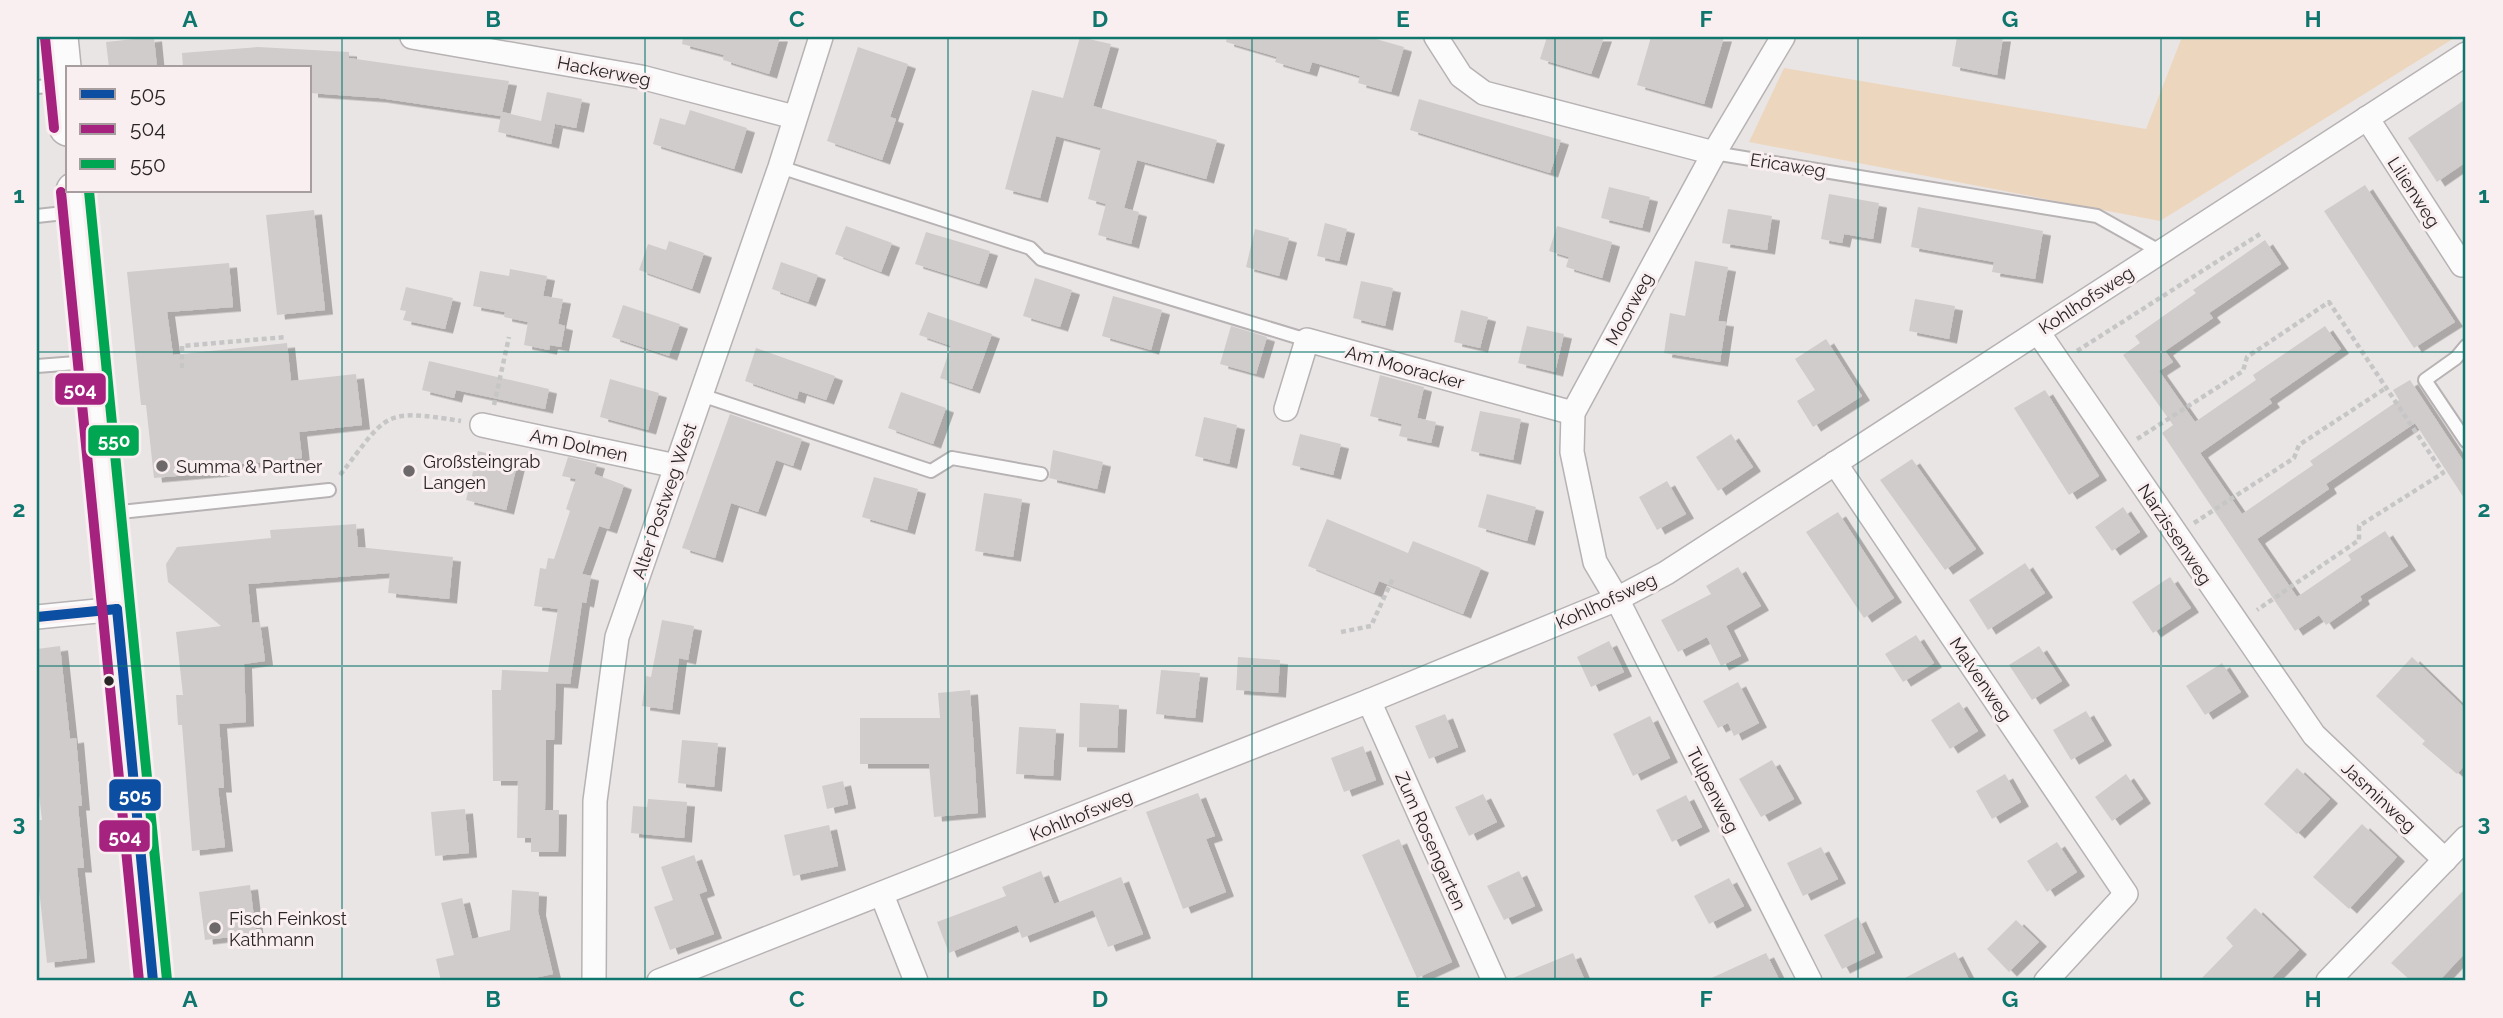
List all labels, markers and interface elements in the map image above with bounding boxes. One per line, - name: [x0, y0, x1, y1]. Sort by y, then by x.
- text: A: [182, 5, 198, 32]
- text: B: [485, 5, 501, 32]
- text: C: [789, 5, 805, 32]
- text: D: [1092, 5, 1108, 32]
- text: E: [1396, 5, 1410, 32]
- text: F: [1699, 5, 1713, 32]
- text: G: [2002, 5, 2018, 32]
- text: H: [2304, 5, 2322, 32]
- street label: Hackerweg: [555, 52, 653, 90]
- legend: [66, 66, 312, 192]
- text: 505: [130, 82, 166, 107]
- text: 504: [130, 116, 166, 141]
- street label: Ericaweg: [1749, 149, 1827, 181]
- text: 550: [130, 152, 166, 177]
- street label: Lilienweg: [2383, 153, 2445, 231]
- text: 1: [13, 181, 25, 208]
- text: 1: [2478, 181, 2490, 208]
- street label: Kohlhofsweg: [2035, 262, 2137, 338]
- street label: Moorweg: [1601, 269, 1657, 349]
- street label: Am Mooracker: [1343, 341, 1467, 393]
- line badge: 504: [54, 372, 107, 406]
- text: 504: [63, 378, 97, 400]
- street label: Alter Postweg West: [627, 420, 701, 582]
- line badge: 550: [87, 424, 140, 457]
- street label: Am Dolmen: [528, 424, 630, 466]
- text: 550: [98, 429, 130, 451]
- place label: Großsteingrab Langen: [423, 451, 540, 493]
- place label: Summa & Partner: [176, 456, 323, 477]
- marker: Summa & Partner: [154, 458, 170, 474]
- marker: Großsteingrab Langen: [401, 463, 417, 479]
- street label: Narzissenweg: [2134, 480, 2216, 588]
- text: 2: [13, 495, 25, 522]
- text: 2: [2478, 495, 2490, 522]
- street label: Kohlhofsweg: [1552, 569, 1660, 633]
- street label: Malvenweg: [1945, 633, 2017, 725]
- unlabelled marker: [102, 674, 116, 688]
- street label: Tulpenweg: [1683, 744, 1743, 836]
- street label: Jasminweg: [2338, 757, 2420, 837]
- street label: Zum Rosengarten: [1391, 769, 1471, 913]
- line badge: 505: [108, 778, 162, 812]
- text: 505: [119, 784, 151, 806]
- street label: Kohlhofsweg: [1027, 785, 1135, 845]
- text: 3: [13, 809, 25, 836]
- text: 3: [2478, 809, 2490, 836]
- line badge: 504: [98, 819, 151, 853]
- text: 504: [108, 825, 142, 847]
- place label: Fisch Feinkost Kathmann: [229, 908, 347, 950]
- marker: Fisch Feinkost Kathmann: [207, 920, 223, 936]
- text: A: [182, 985, 198, 1012]
- text: B: [485, 985, 501, 1012]
- text: C: [789, 985, 805, 1012]
- text: D: [1092, 985, 1108, 1012]
- text: E: [1396, 985, 1410, 1012]
- text: F: [1699, 985, 1713, 1012]
- text: G: [2002, 985, 2018, 1012]
- text: H: [2304, 985, 2322, 1012]

